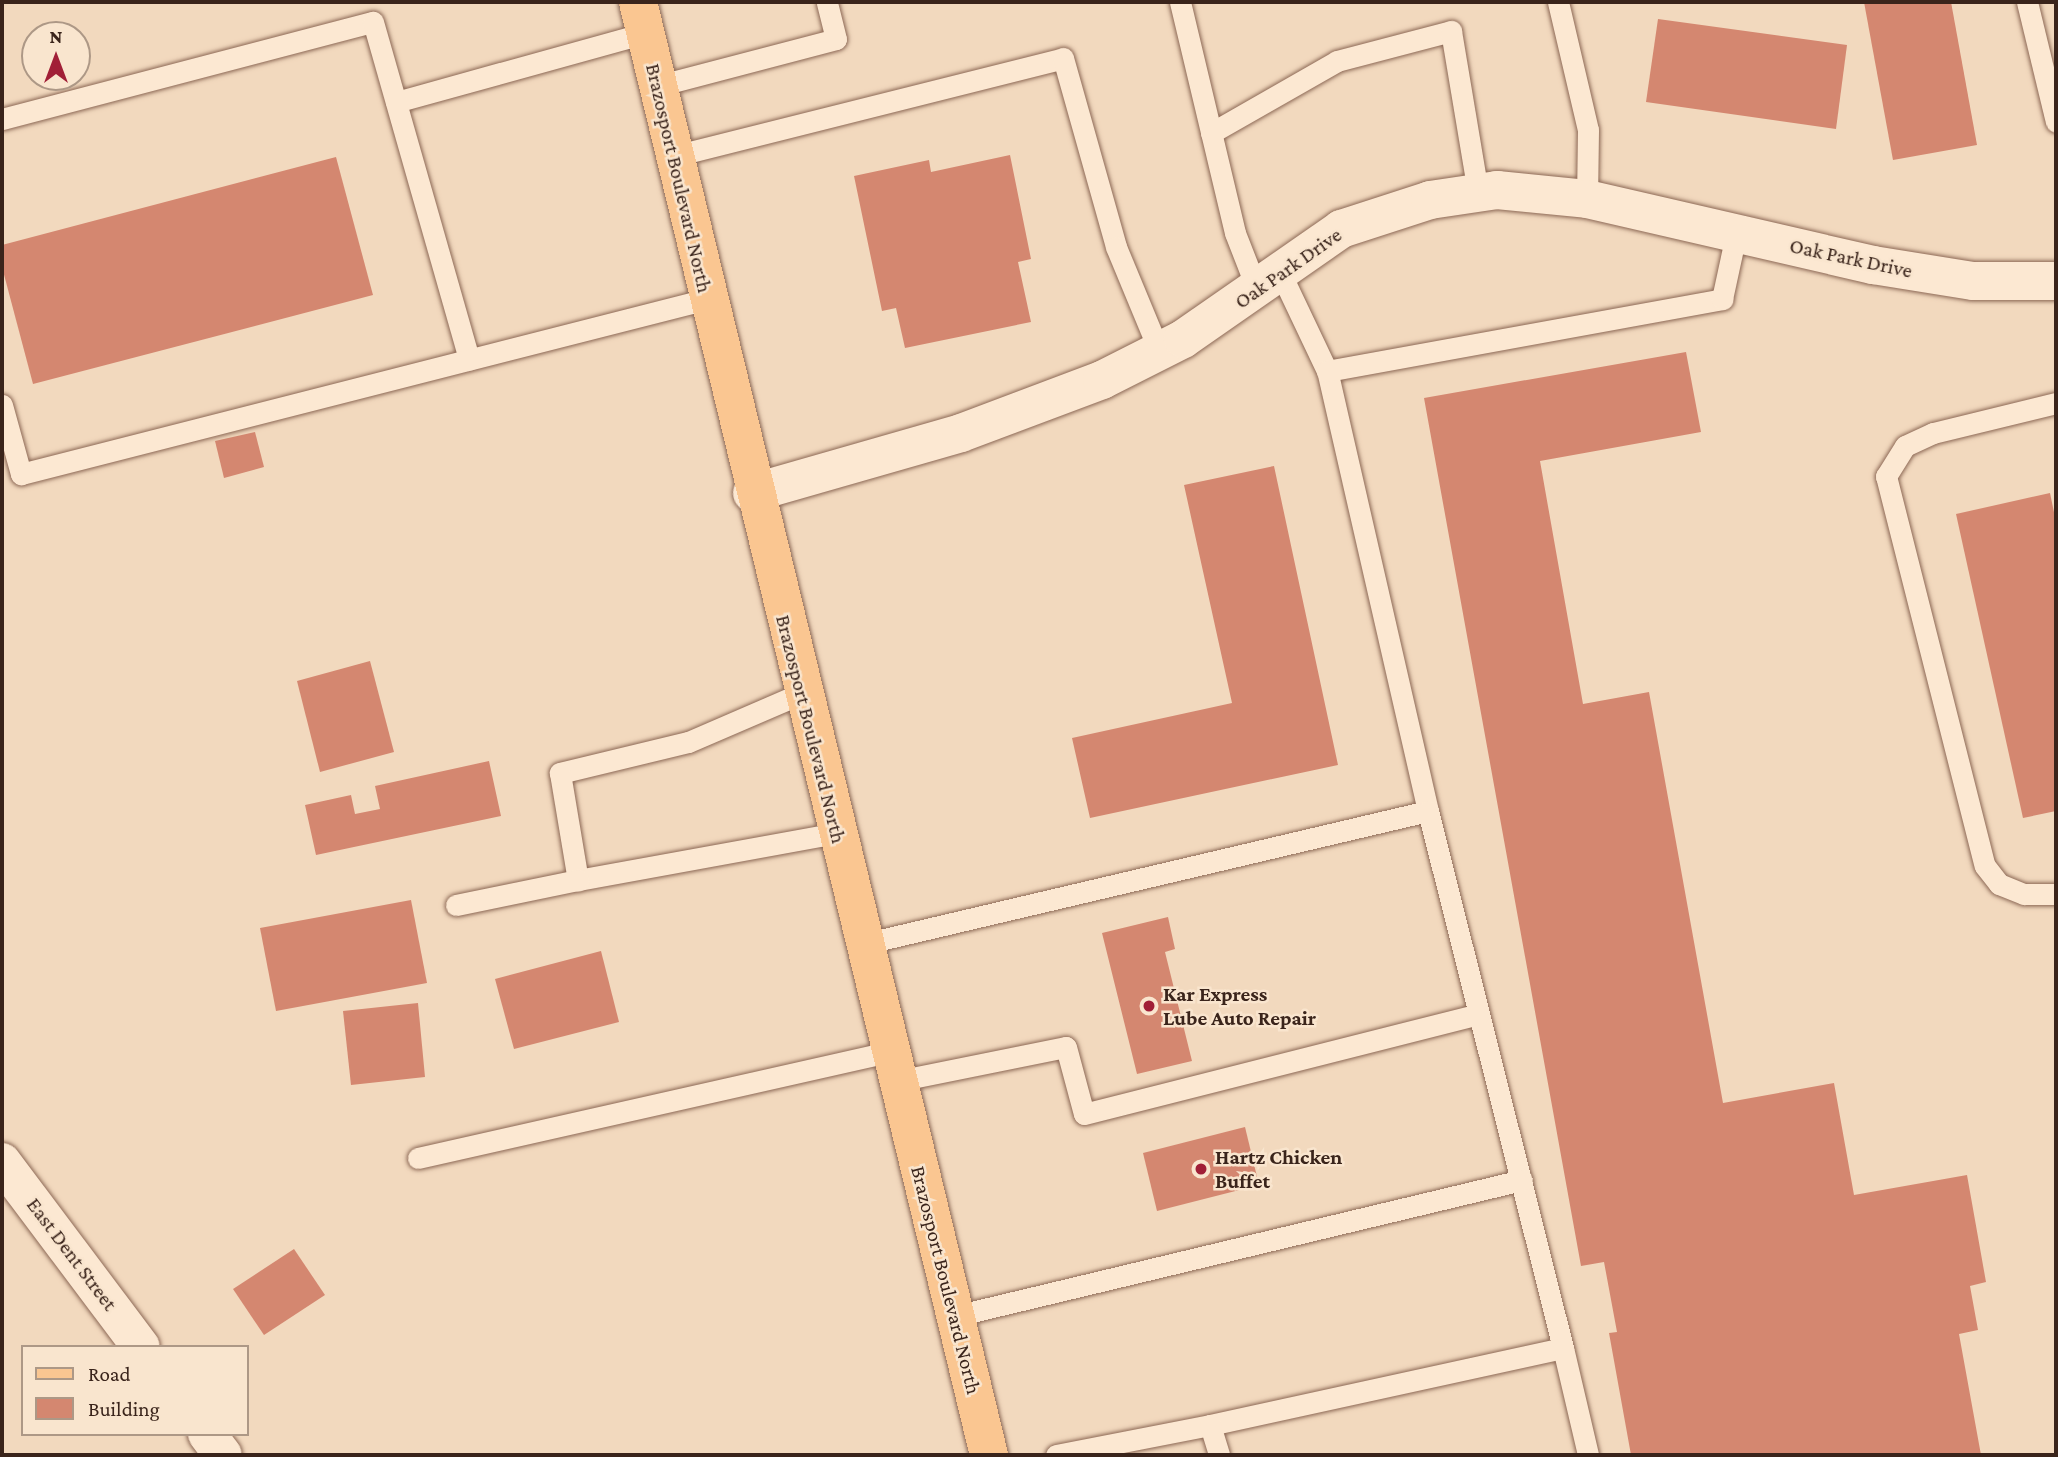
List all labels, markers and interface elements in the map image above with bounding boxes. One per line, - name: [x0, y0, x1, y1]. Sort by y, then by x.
- north arrow: [21, 21, 91, 91]
- text: N: [50, 26, 62, 47]
- street label: Brazosport Boulevard North: [640, 61, 718, 295]
- street label: Oak Park Drive: [1230, 222, 1346, 314]
- street label: Oak Park Drive: [1787, 233, 1915, 283]
- street label: Brazosport Boulevard North: [770, 612, 852, 846]
- place label: Kar Express Lube Auto Repair: [1163, 981, 1316, 1031]
- marker: Kar Express Lube Auto Repair: [1141, 998, 1157, 1014]
- place label: Hartz Chicken Buffet: [1215, 1144, 1342, 1194]
- marker: Hartz Chicken Buffet: [1193, 1161, 1209, 1177]
- street label: Brazosport Boulevard North: [905, 1163, 987, 1397]
- street label: East Dent Street: [21, 1193, 123, 1315]
- legend: [21, 1345, 248, 1436]
- text: Road: [88, 1362, 131, 1386]
- text: Building: [88, 1397, 160, 1421]

